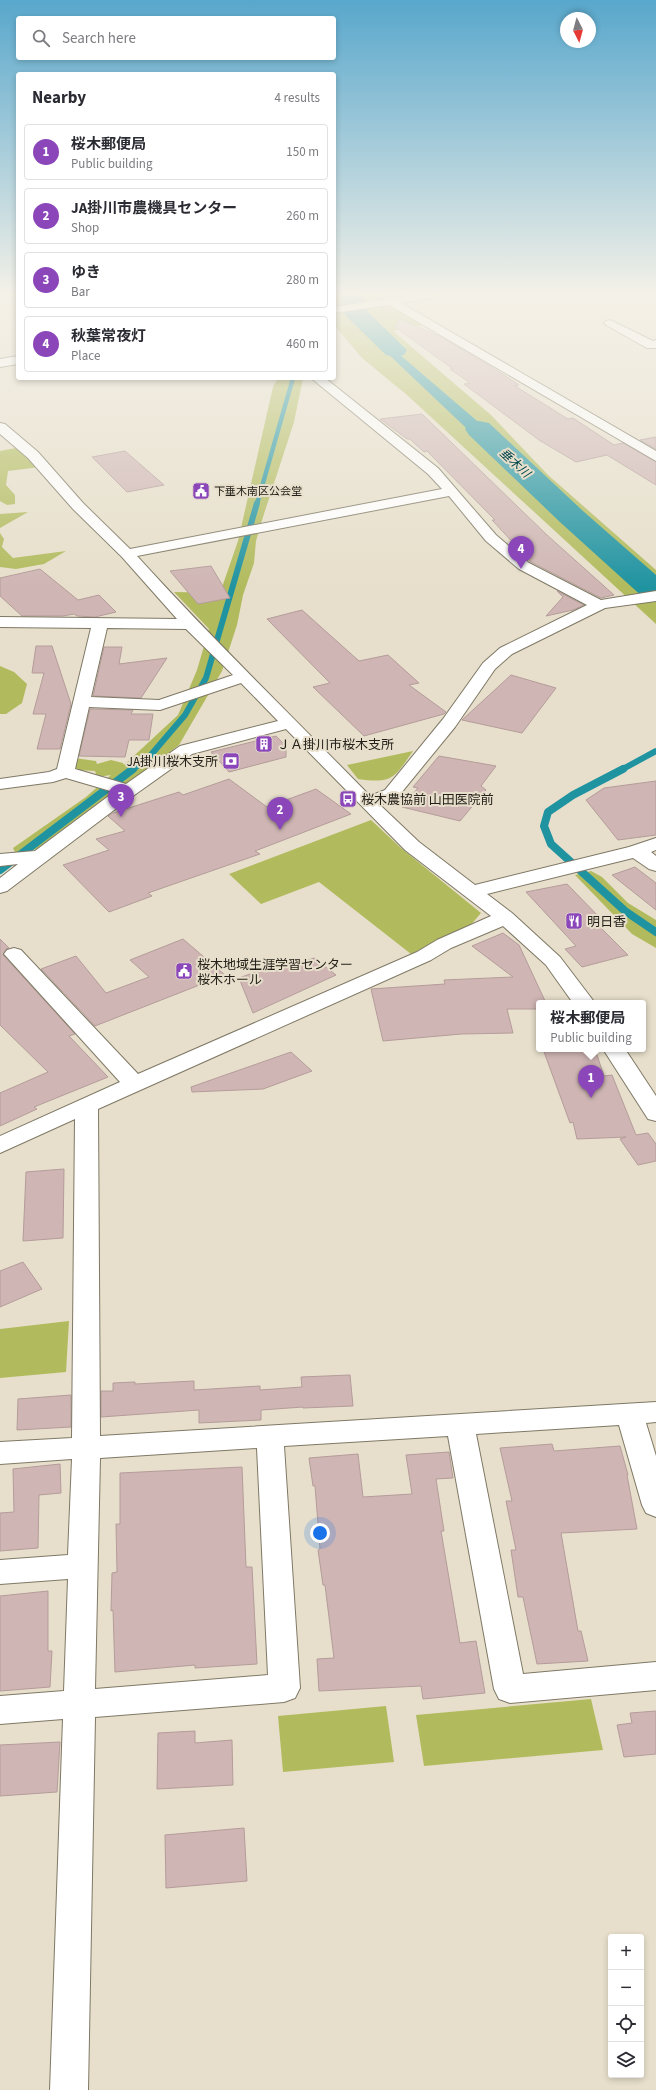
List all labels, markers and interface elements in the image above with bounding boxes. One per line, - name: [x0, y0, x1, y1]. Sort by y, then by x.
- north arrow: [560, 12, 596, 48]
- search box: [16, 16, 336, 60]
- icon: search: [30, 27, 52, 49]
- text: Search here: [62, 28, 136, 49]
- text: Nearby: [32, 86, 86, 110]
- text: 4 results: [275, 89, 320, 107]
- text: 桜木郵便局: [71, 134, 146, 155]
- text: 1: [43, 143, 49, 161]
- text: 150 m: [286, 143, 319, 161]
- text: Public building: [71, 155, 153, 173]
- text: JA掛川市農機具センター: [71, 198, 237, 219]
- text: 2: [43, 207, 49, 225]
- text: 260 m: [286, 207, 319, 225]
- text: Shop: [71, 219, 99, 237]
- text: ゆき: [71, 262, 101, 283]
- text: 3: [43, 271, 49, 289]
- text: 280 m: [286, 271, 319, 289]
- text: Bar: [71, 283, 90, 301]
- text: 秋葉常夜灯: [71, 326, 146, 347]
- text: 4: [43, 335, 49, 353]
- text: 460 m: [286, 335, 319, 353]
- text: Place: [71, 347, 100, 365]
- water label: 垂木川: [496, 445, 535, 483]
- public building icon: 下垂木南区公会堂: [191, 481, 211, 501]
- place label: 下垂木南区公会堂: [214, 484, 302, 499]
- pin: 4: [508, 536, 534, 569]
- building icon: ＪＡ掛川市桜木支所: [254, 734, 274, 754]
- place label: ＪＡ掛川市桜木支所: [277, 736, 394, 754]
- bank icon: JA掛川桜木支所: [221, 751, 241, 771]
- place label: JA掛川桜木支所: [127, 753, 218, 771]
- pin: 3: [108, 784, 134, 817]
- bus stop icon: 桜木農協前 山田医院前: [338, 789, 358, 809]
- place label: 桜木農協前 山田医院前: [361, 791, 494, 809]
- pin: 2: [267, 797, 293, 830]
- restaurant icon: 明日香: [564, 911, 584, 931]
- place label: 明日香: [587, 913, 626, 931]
- place label: 桜木地域生涯学習センター 桜木ホール: [197, 956, 353, 989]
- public building icon: 桜木地域生涯学習センター 桜木ホール: [174, 961, 194, 981]
- popup: [536, 1000, 646, 1052]
- text: 桜木郵便局: [550, 1008, 625, 1029]
- text: Public building: [550, 1029, 632, 1047]
- pin: 1: [578, 1065, 604, 1098]
- your location: [310, 1523, 330, 1543]
- map controls: [608, 1934, 644, 2078]
- button: +: [608, 1934, 644, 1970]
- button: −: [608, 1970, 644, 2006]
- button: locate: [608, 2006, 644, 2042]
- button: layers: [608, 2042, 644, 2078]

